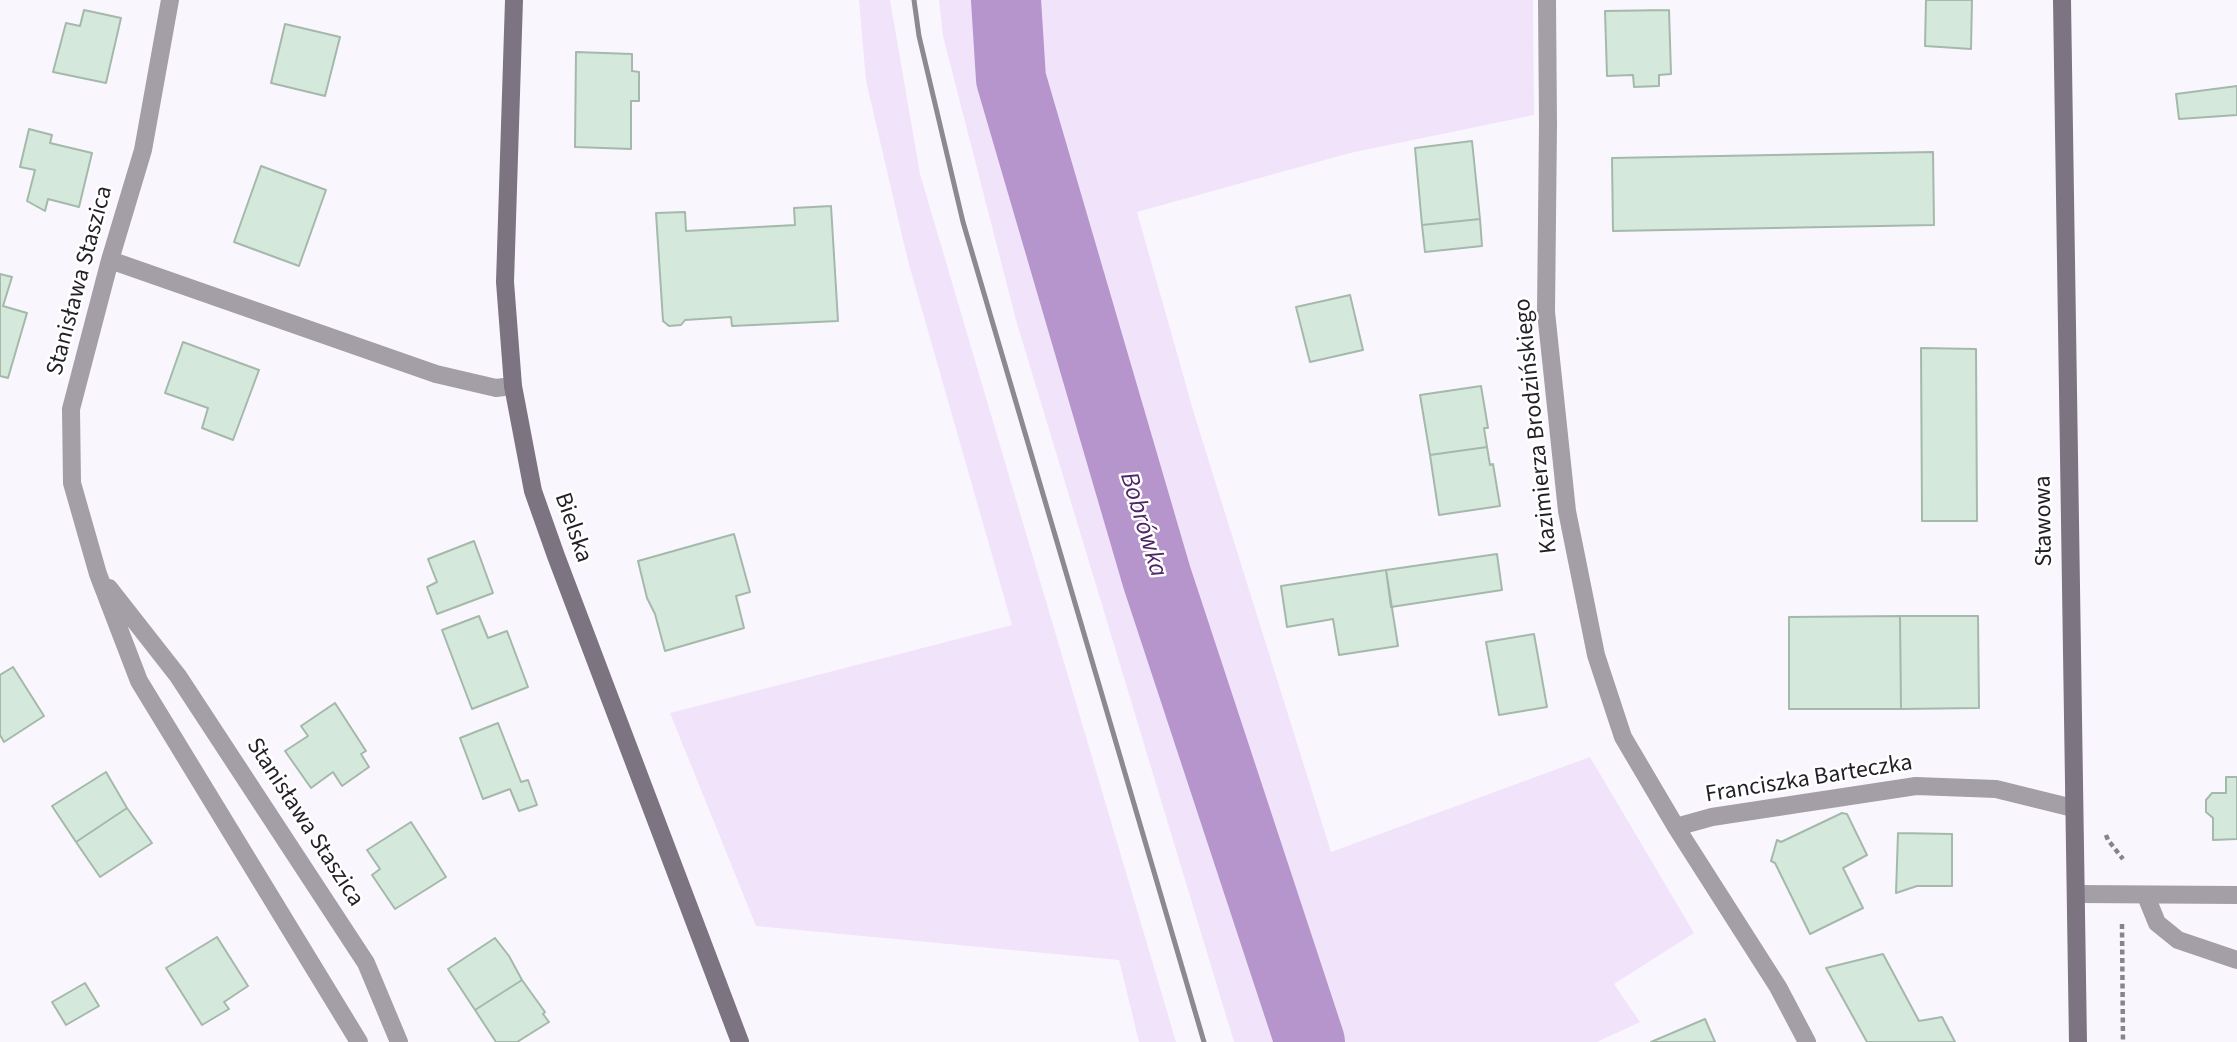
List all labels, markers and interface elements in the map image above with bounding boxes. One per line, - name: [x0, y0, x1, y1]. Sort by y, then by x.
- street label: Stanisława Staszica: [42, 183, 120, 379]
- street label: Kazimierza Brodzińskiego: [1509, 297, 1565, 555]
- water label: Bobrówka: [1111, 469, 1173, 581]
- street label: Stawowa: [2030, 475, 2060, 567]
- street label: Bielska: [547, 489, 597, 567]
- street label: Stanisława Staszica: [239, 733, 369, 913]
- street label: Franciszka Barteczka: [1703, 749, 1915, 811]

